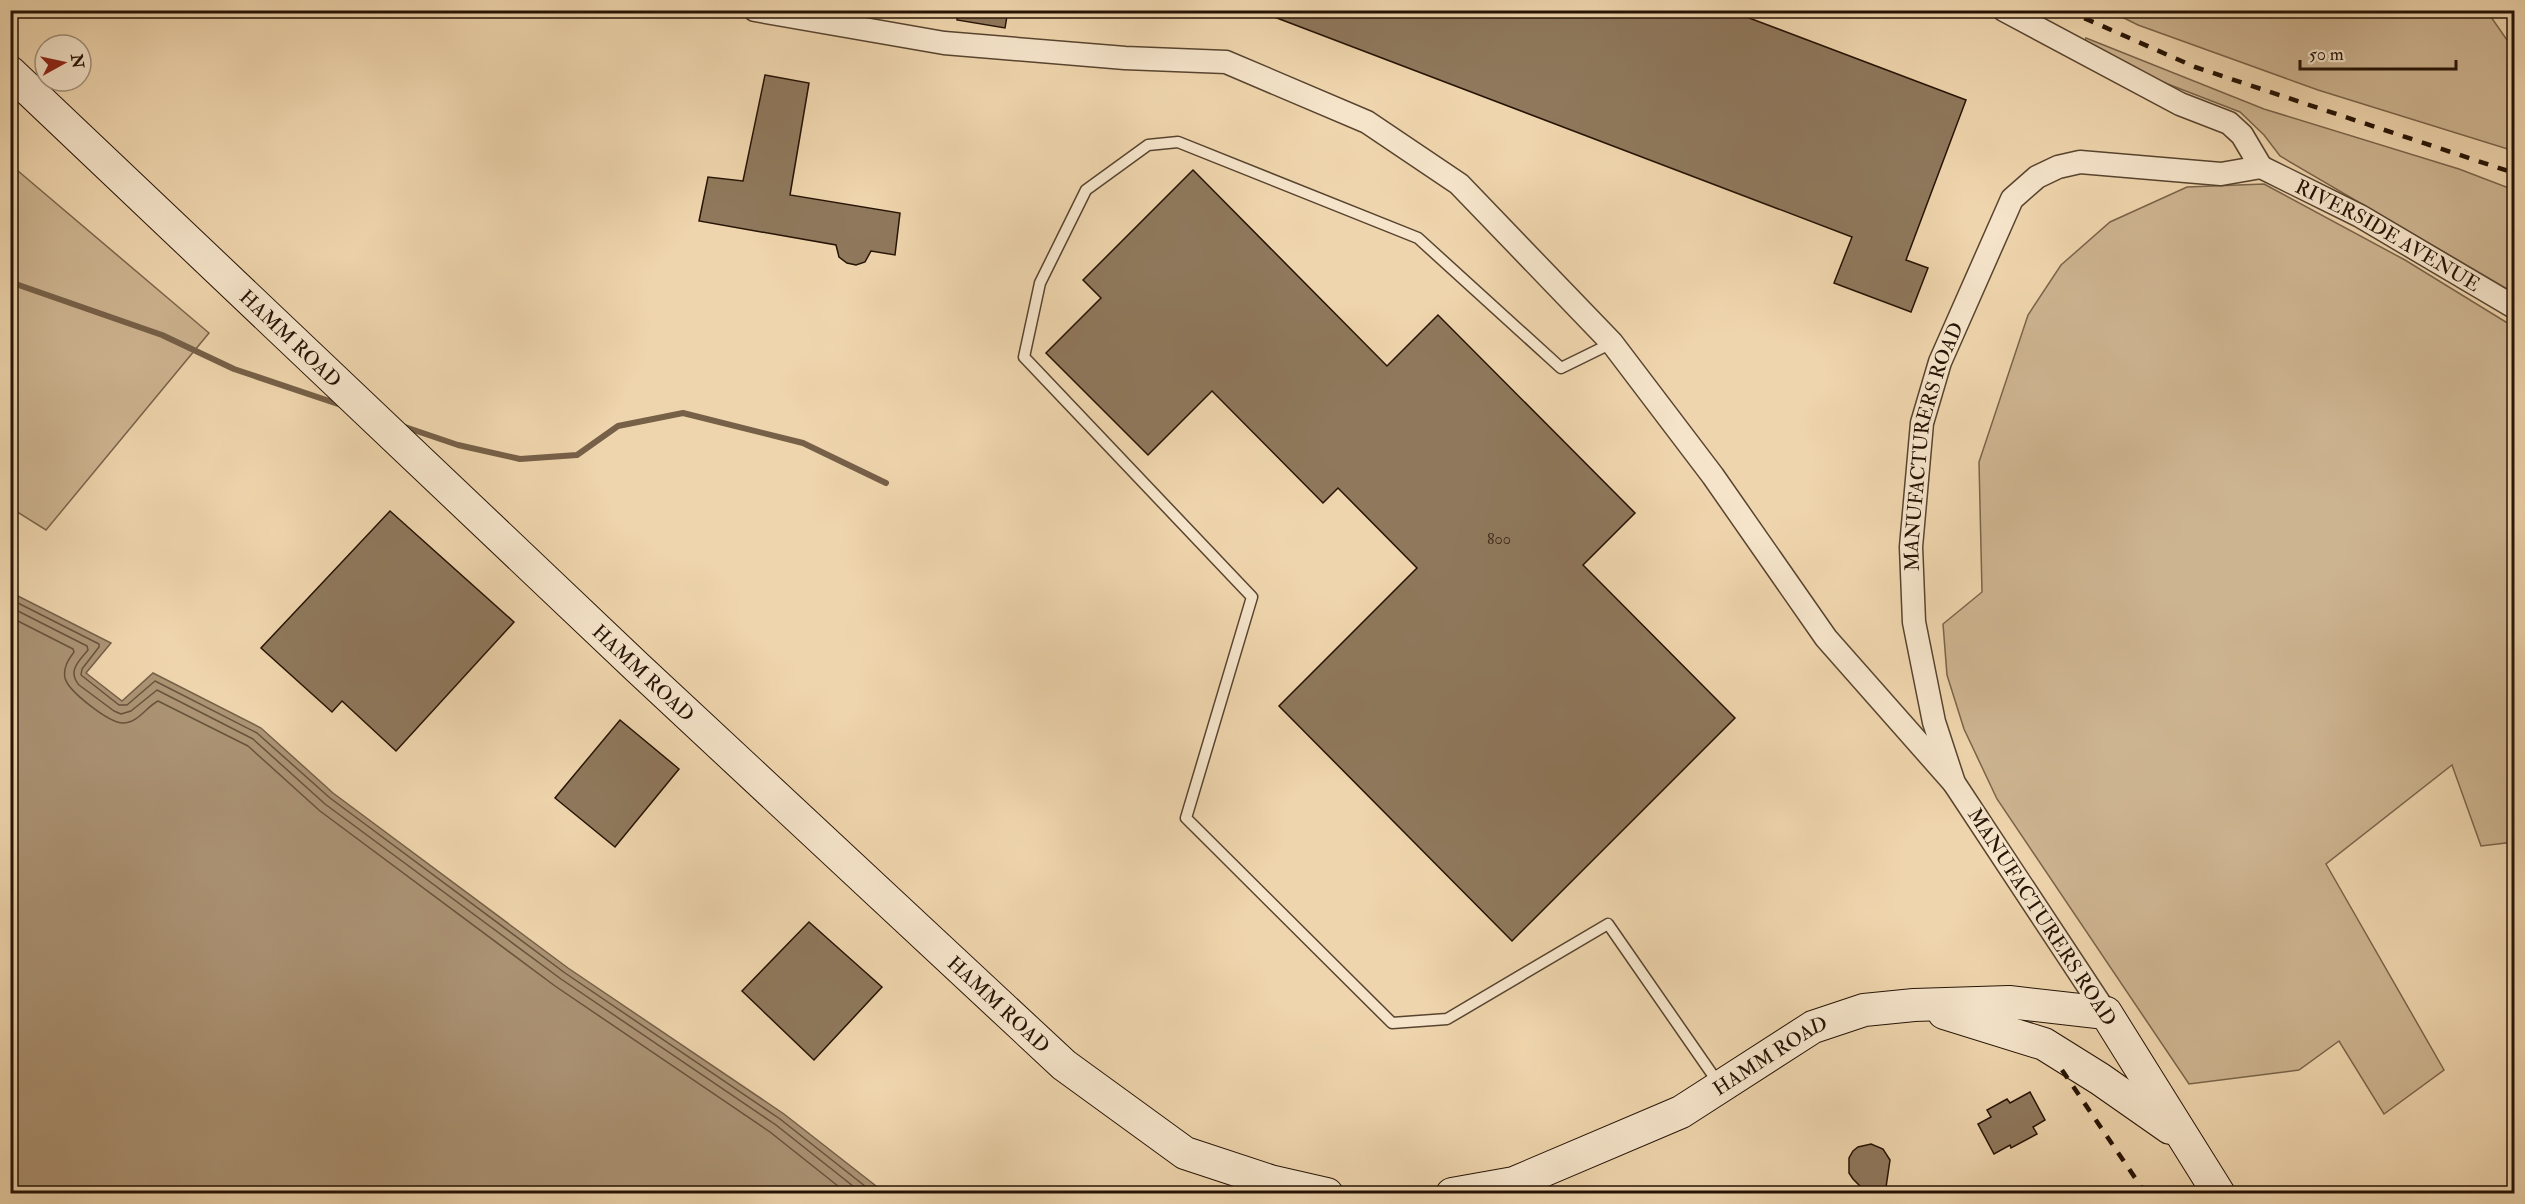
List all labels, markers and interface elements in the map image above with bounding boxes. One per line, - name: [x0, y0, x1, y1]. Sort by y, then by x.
- north arrow: [33, 33, 93, 93]
- scale bar: [2300, 33, 2456, 71]
- text: 50 m: [2309, 43, 2344, 66]
- text: N: [66, 52, 88, 70]
- street label: RIVERSIDE AVENUE: [2291, 173, 2485, 297]
- street label: HAMM ROAD: [235, 284, 347, 393]
- street label: MANUFACTURERS ROAD: [1898, 318, 1969, 572]
- house number: 800: [1487, 529, 1511, 549]
- street label: HAMM ROAD: [587, 619, 700, 727]
- street label: MANUFACTURERS ROAD: [1962, 803, 2122, 1031]
- street label: HAMM ROAD: [942, 950, 1055, 1058]
- street label: HAMM ROAD: [1708, 1011, 1830, 1101]

